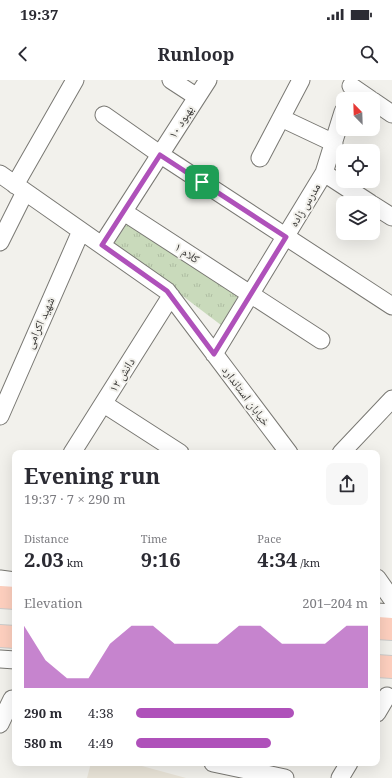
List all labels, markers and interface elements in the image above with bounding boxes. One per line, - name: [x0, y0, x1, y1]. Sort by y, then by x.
- text: 19:37: [20, 4, 58, 24]
- text: Runloop: [158, 42, 234, 66]
- icon: back: [12, 43, 34, 65]
- icon: search: [358, 43, 380, 65]
- north arrow: [336, 92, 380, 136]
- map controls: [336, 92, 380, 240]
- street label: بهبود ۱۰: [164, 102, 197, 141]
- button: locate: [336, 144, 380, 188]
- pin: [185, 165, 219, 199]
- icon: arrive: [191, 171, 213, 193]
- street label: مدرس زاده: [285, 180, 324, 230]
- button: layers: [336, 196, 380, 240]
- street label: کلام ۱: [171, 238, 203, 267]
- street label: شهید اکرامی: [21, 294, 59, 351]
- street label: دانش ۱۲: [105, 354, 139, 395]
- street label: خیابان استاندارد: [218, 362, 275, 429]
- text: Evening run: [24, 460, 160, 490]
- button: share: [326, 463, 368, 505]
- text: 19:37 · 7 × 290 m: [24, 490, 126, 508]
- text: Distance: [24, 531, 69, 546]
- text: Time: [141, 531, 167, 546]
- text: Pace: [257, 531, 281, 546]
- text: 2.03: [24, 546, 64, 573]
- text: 9:16: [141, 546, 181, 573]
- text: 4:34: [257, 546, 297, 573]
- text: km: [64, 555, 83, 570]
- text: /km: [297, 555, 320, 570]
- text: Elevation: [24, 594, 83, 612]
- text: 201–204 m: [302, 594, 368, 612]
- text: 290 m: [24, 704, 62, 722]
- text: 4:38: [88, 704, 114, 722]
- text: 580 m: [24, 734, 62, 752]
- text: 4:49: [88, 734, 114, 752]

